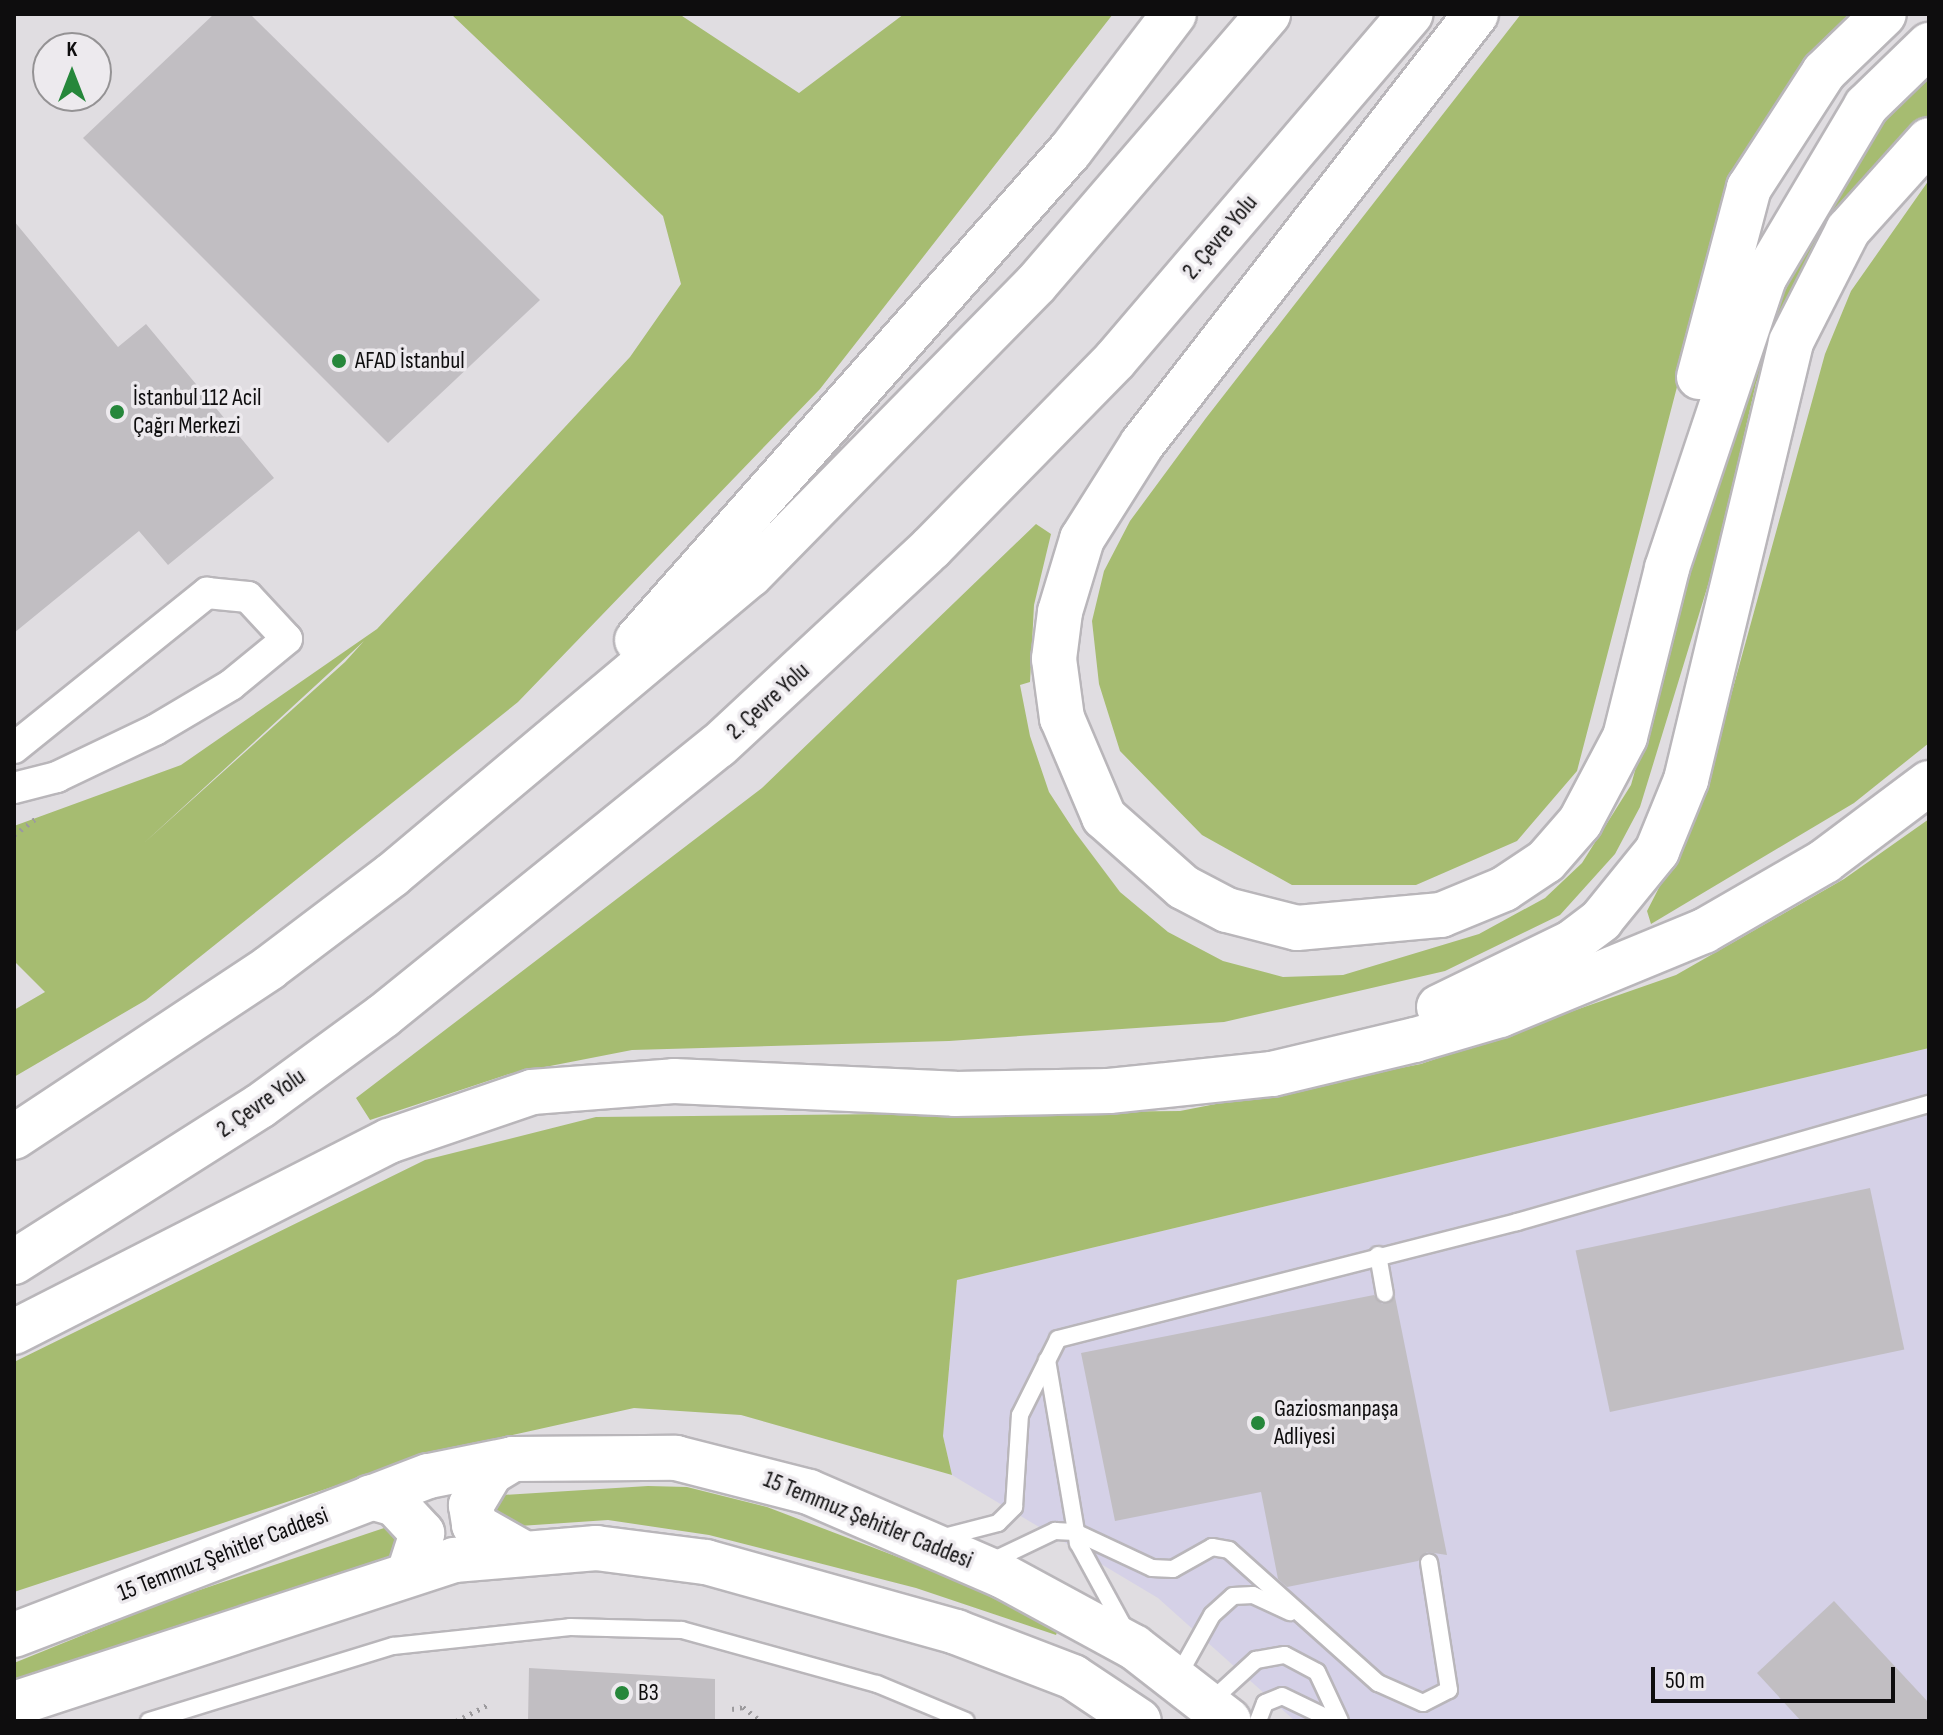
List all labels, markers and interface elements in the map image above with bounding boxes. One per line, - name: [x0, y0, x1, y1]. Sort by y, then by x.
- north arrow: [32, 32, 112, 112]
- text: K: [67, 36, 77, 63]
- street label: 2. Çevre Yolu: [1176, 189, 1264, 285]
- place label: AFAD İstanbul: [355, 347, 465, 375]
- marker: AFAD İstanbul: [330, 352, 348, 370]
- place label: İstanbul 112 Acil Çağrı Merkezi: [133, 384, 261, 440]
- marker: İstanbul 112 Acil Çağrı Merkezi: [108, 403, 126, 421]
- street label: 2. Çevre Yolu: [721, 656, 815, 746]
- street label: 2. Çevre Yolu: [211, 1062, 311, 1144]
- place label: Gaziosmanpaşa Adliyesi: [1274, 1395, 1399, 1451]
- marker: Gaziosmanpaşa Adliyesi: [1249, 1414, 1267, 1432]
- street label: 15 Temmuz Şehitler Caddesi: [759, 1465, 977, 1575]
- street label: 15 Temmuz Şehitler Caddesi: [114, 1501, 332, 1607]
- scale bar: [1655, 1651, 1899, 1701]
- text: 50 m: [1665, 1666, 1705, 1695]
- place label: B3: [638, 1679, 659, 1707]
- marker: B3: [613, 1684, 631, 1702]

